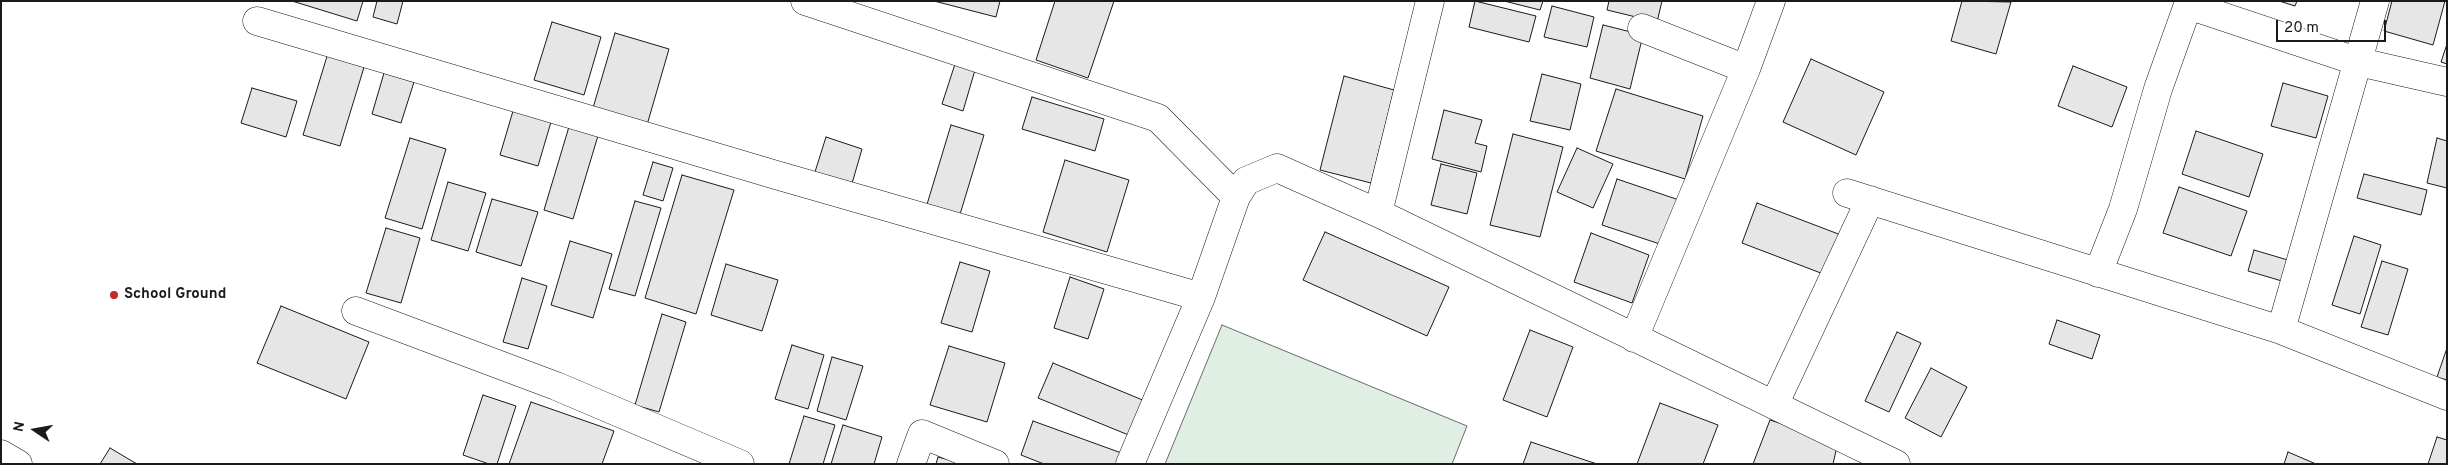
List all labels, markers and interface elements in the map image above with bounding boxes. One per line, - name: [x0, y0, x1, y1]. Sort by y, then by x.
- scale bar: [2278, 10, 2388, 42]
- text: 20 m: [2284, 19, 2319, 38]
- place label: School Ground: [124, 286, 226, 304]
- marker: School Ground: [108, 289, 120, 301]
- north arrow: [10, 405, 60, 455]
- text: N: [10, 420, 29, 433]

